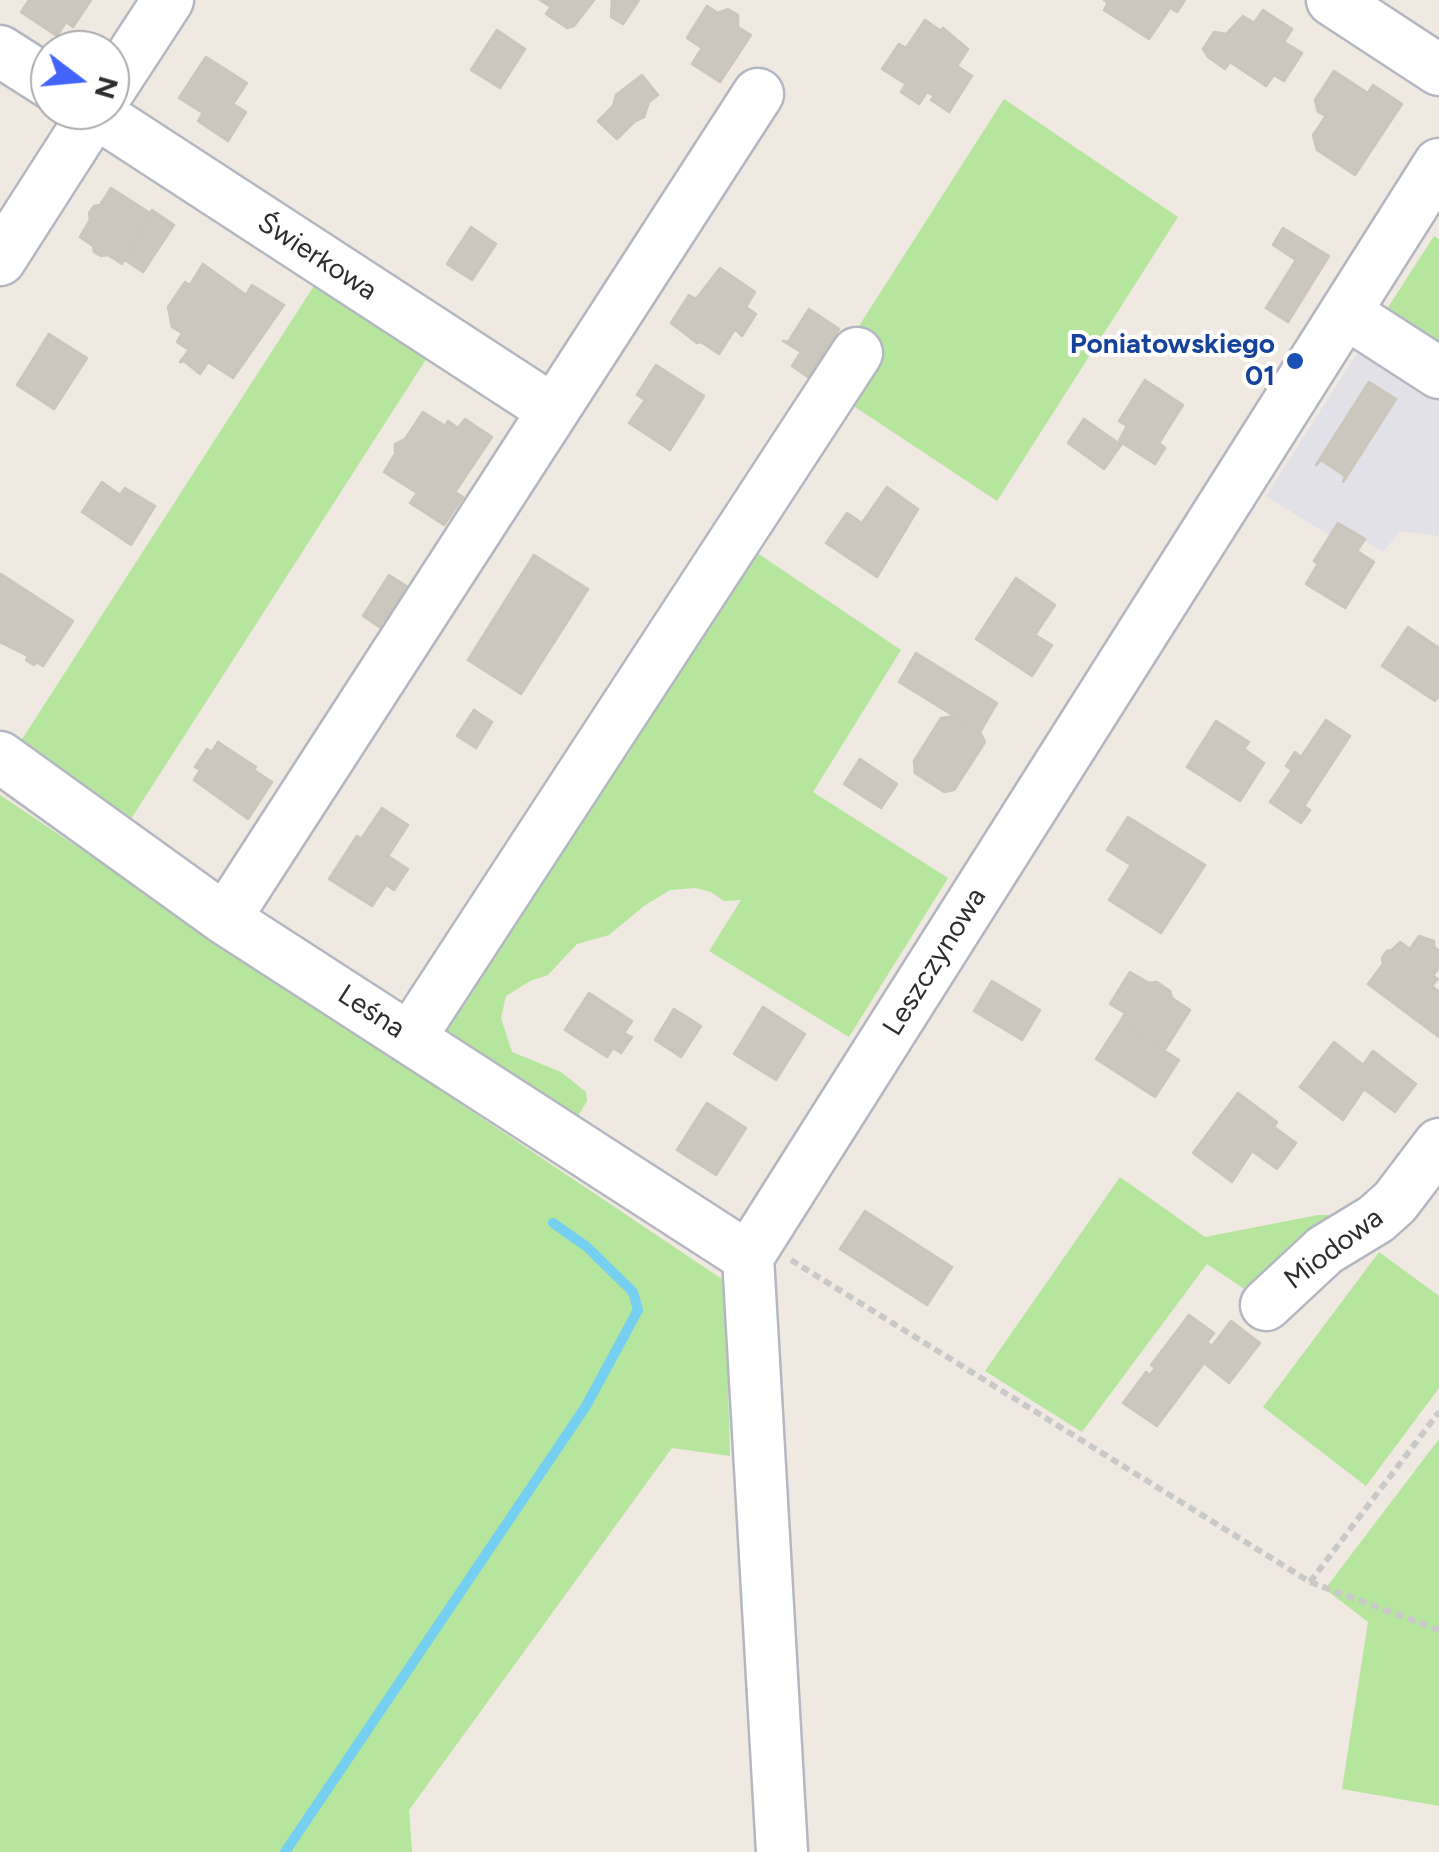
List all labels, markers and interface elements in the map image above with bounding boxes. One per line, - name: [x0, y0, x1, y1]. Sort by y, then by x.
- north arrow: [30, 30, 130, 130]
- text: N: [88, 73, 126, 103]
- street label: Świerkowa: [251, 206, 383, 308]
- place label: Poniatowskiego 01: [1070, 328, 1275, 394]
- marker: Poniatowskiego 01: [1284, 350, 1306, 372]
- street label: Leszczynowa: [876, 882, 994, 1042]
- street label: Leśna: [331, 978, 411, 1046]
- street label: Miodowa: [1278, 1201, 1390, 1297]

